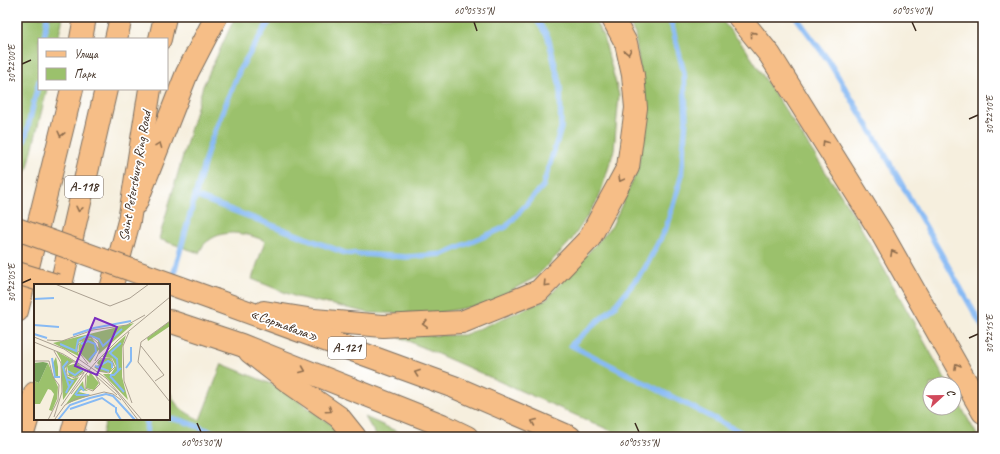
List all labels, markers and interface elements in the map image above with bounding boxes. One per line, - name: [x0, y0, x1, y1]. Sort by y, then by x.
- text: 60°05'35"N: [454, 4, 496, 17]
- text: 60°05'40"N: [892, 4, 934, 17]
- one-way arrow: [751, 32, 758, 39]
- legend: [38, 38, 168, 90]
- text: 30°22'00"E: [5, 43, 18, 83]
- text: Улица: [74, 46, 99, 62]
- one-way arrow: [623, 49, 632, 55]
- text: Парк: [74, 66, 97, 82]
- text: 30°22'10"E: [983, 94, 996, 134]
- street label: Saint Petersburg Ring Road: [115, 107, 155, 243]
- one-way arrow: [57, 130, 66, 137]
- one-way arrow: [822, 140, 829, 147]
- one-way arrow: [154, 142, 162, 149]
- one-way arrow: [618, 175, 626, 183]
- road number: А-118: [65, 176, 103, 198]
- one-way arrow: [75, 206, 83, 212]
- one-way arrow: [890, 250, 898, 257]
- text: 30°22'05"E: [5, 262, 18, 302]
- one-way arrow: [543, 279, 551, 287]
- inset map: [34, 284, 170, 420]
- street label: «Сортавала»: [248, 305, 320, 345]
- text: 30°22'15"E: [983, 313, 996, 353]
- one-way arrow: [422, 319, 428, 328]
- road number: А-121: [328, 337, 366, 359]
- one-way arrow: [954, 363, 961, 370]
- one-way arrow: [300, 365, 307, 373]
- one-way arrow: [414, 370, 421, 378]
- north arrow: [922, 376, 962, 416]
- text: С: [944, 387, 959, 399]
- one-way arrow: [324, 405, 331, 412]
- one-way arrow: [531, 418, 538, 426]
- text: 60°05'30"N: [181, 436, 223, 449]
- text: 60°05'35"N: [619, 436, 661, 449]

